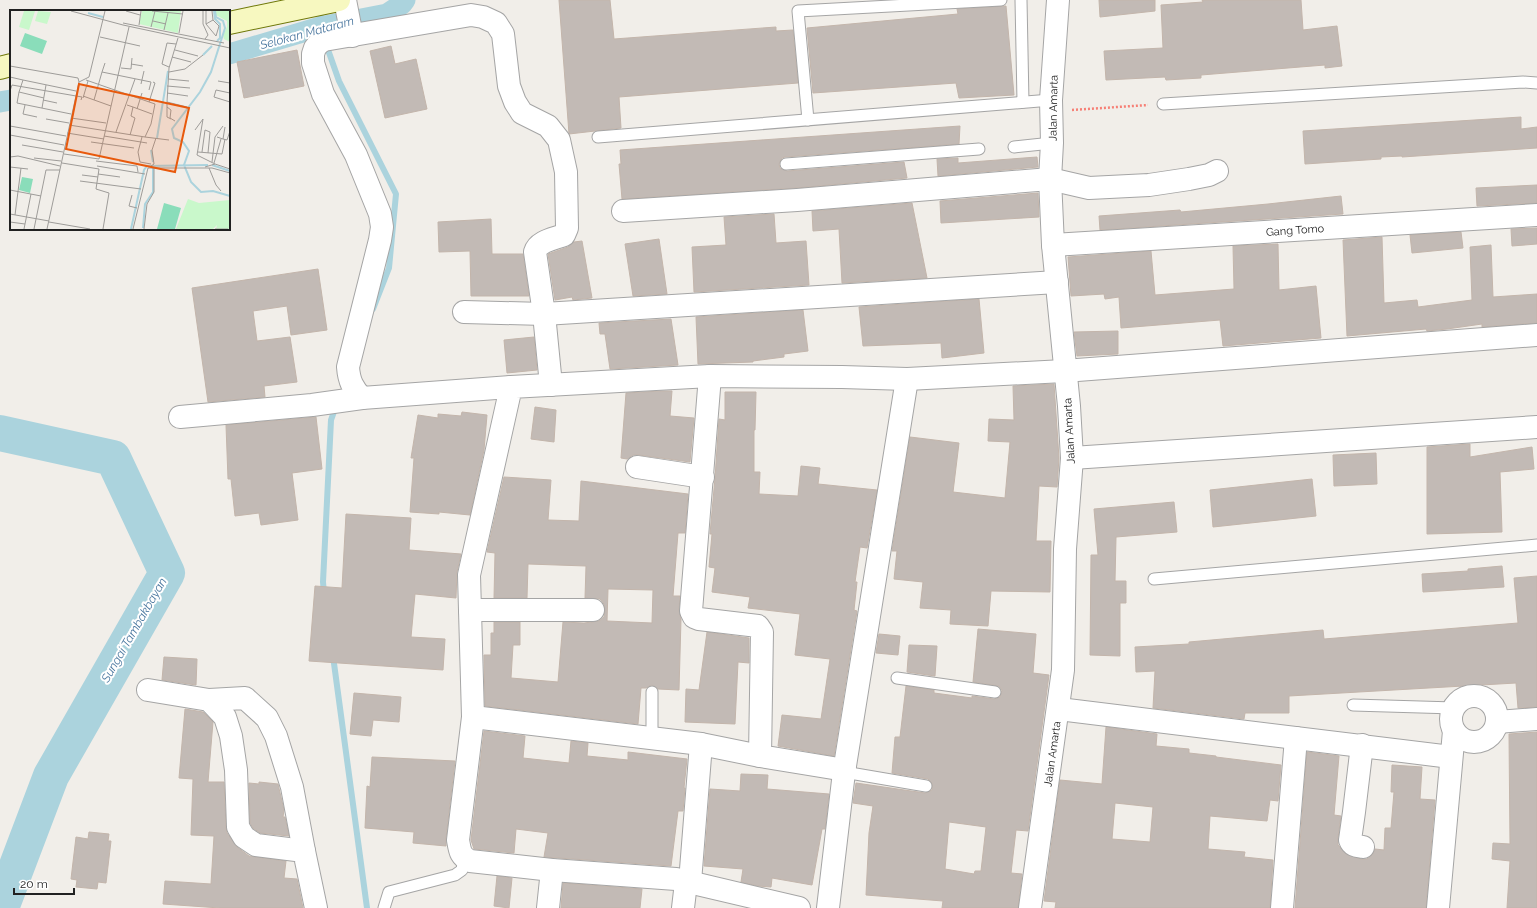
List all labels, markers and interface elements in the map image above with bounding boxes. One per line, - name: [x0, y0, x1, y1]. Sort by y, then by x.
- inset map: [10, 10, 230, 230]
- water label: Selokan Mataram: [258, 14, 355, 52]
- street label: Jalan Amarta: [1046, 75, 1061, 141]
- street label: Gang Tomo: [1266, 222, 1325, 239]
- street label: Jalan Amarta: [1061, 398, 1078, 464]
- water label: Sungai Tambakbayan: [98, 575, 170, 686]
- street label: Jalan Amarta: [1041, 720, 1064, 788]
- scale bar: [14, 870, 74, 896]
- text: 20 m: [20, 877, 48, 891]

